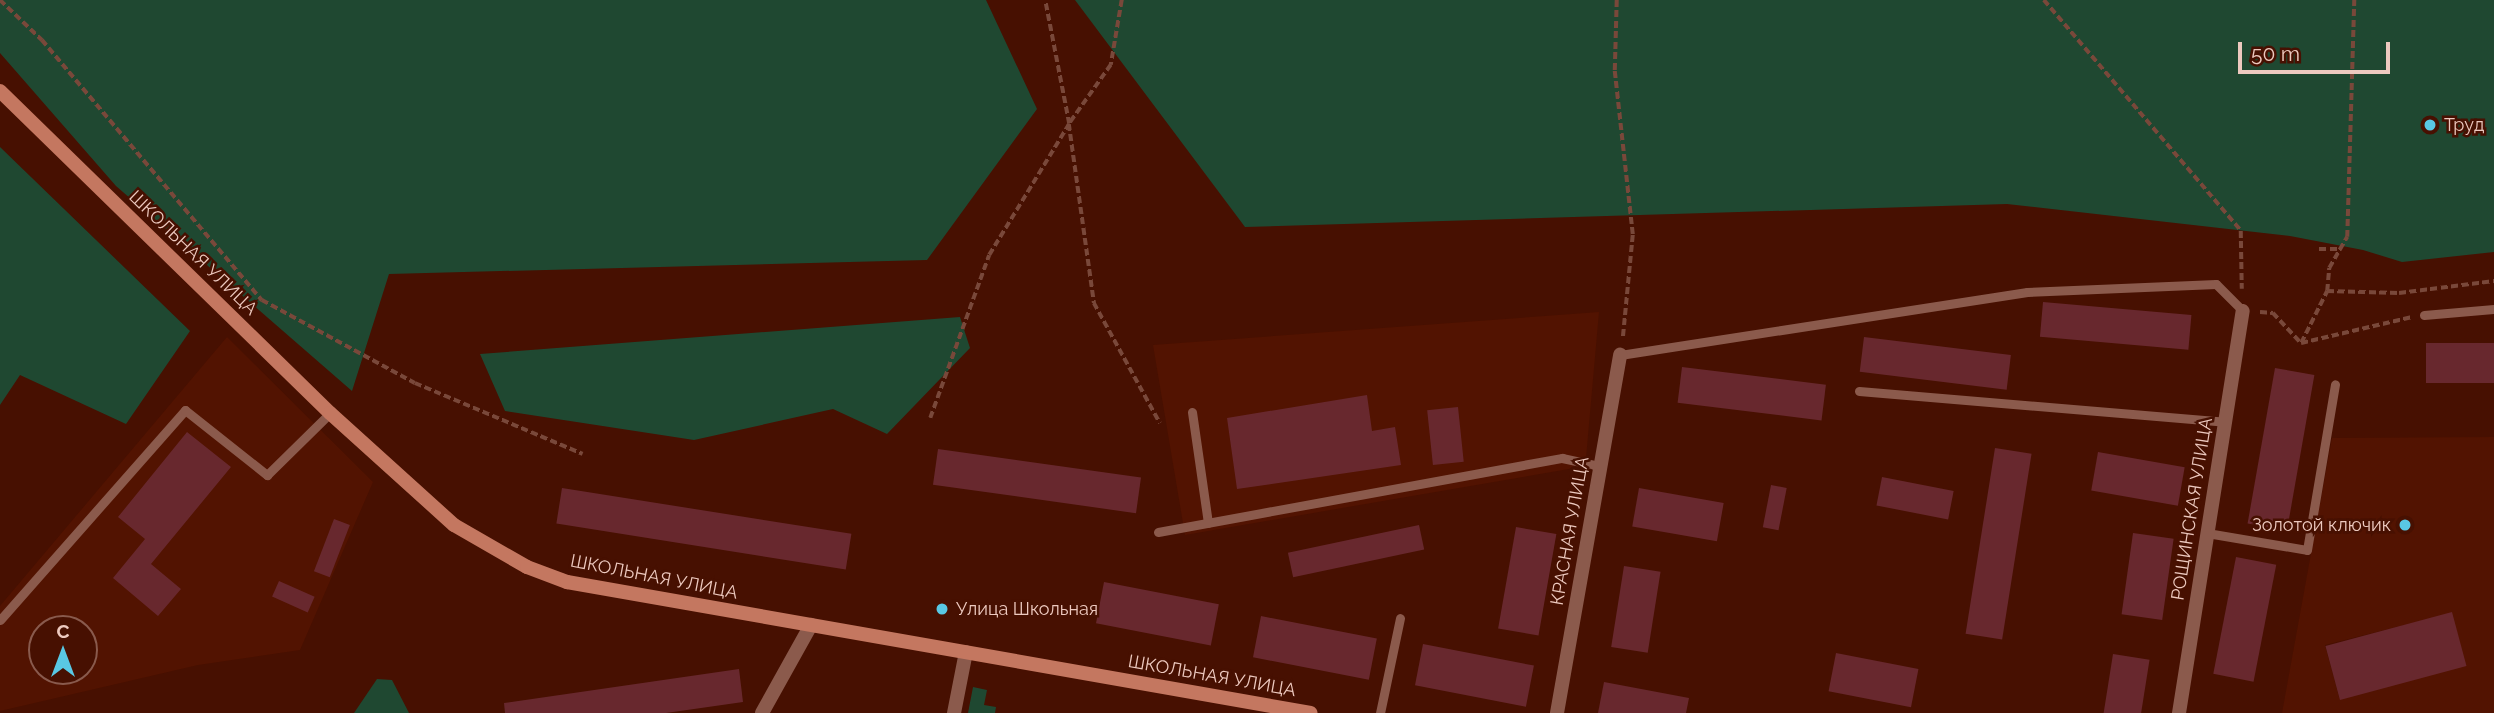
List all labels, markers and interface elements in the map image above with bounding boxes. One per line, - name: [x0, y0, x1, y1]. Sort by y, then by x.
- scale bar: [2242, 28, 2394, 72]
- text: 50 m: [2251, 41, 2300, 66]
- place label: Труд: [2444, 114, 2484, 136]
- marker: Труд: [2422, 117, 2438, 133]
- street label: ШКОЛЬНАЯ УЛИЦА: [124, 186, 262, 320]
- street label: РОЩИНСКАЯ УЛИЦА: [2167, 416, 2217, 602]
- street label: КРАСНАЯ УЛИЦА: [1546, 455, 1594, 607]
- place label: Золотой ключик: [2252, 514, 2391, 536]
- marker: Золотой ключик: [2397, 517, 2413, 533]
- street label: ШКОЛЬНАЯ УЛИЦА: [568, 550, 740, 604]
- place label: Улица Школьная: [956, 598, 1098, 620]
- marker: Улица Школьная: [934, 601, 950, 617]
- north arrow: [28, 615, 98, 685]
- text: С: [56, 620, 70, 642]
- street label: ШКОЛЬНАЯ УЛИЦА: [1126, 651, 1298, 701]

